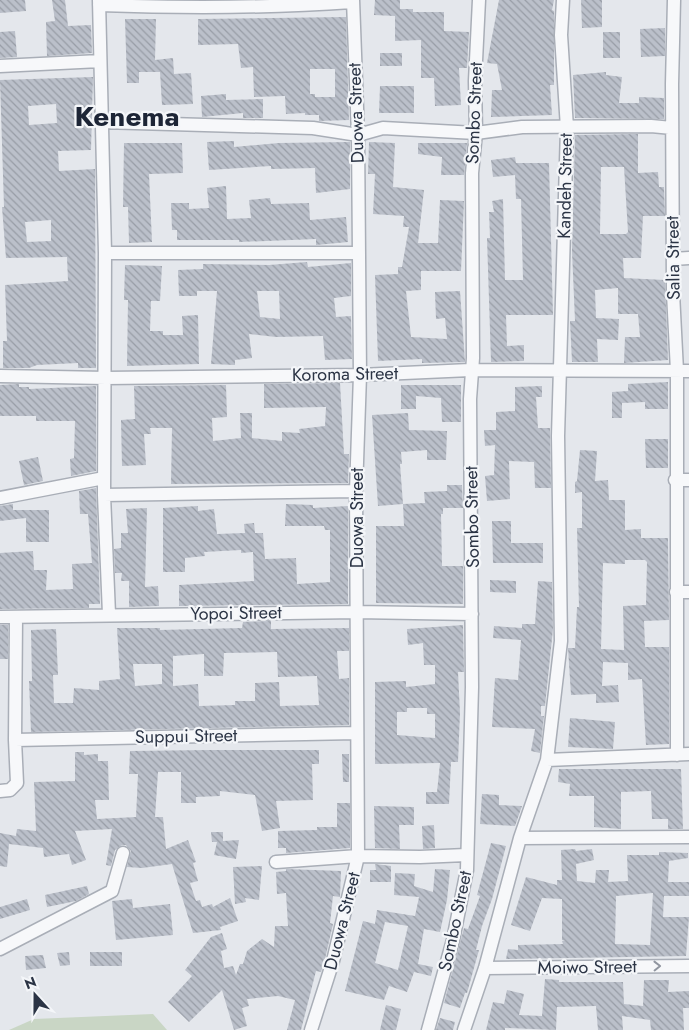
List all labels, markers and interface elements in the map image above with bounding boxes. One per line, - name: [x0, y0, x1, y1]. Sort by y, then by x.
- street label: Sombo Street: [459, 61, 489, 165]
- street label: Duowa Street: [341, 62, 371, 164]
- district label: Kenema: [75, 96, 179, 137]
- street label: Kandeh Street: [551, 132, 579, 239]
- street label: Salia Street: [659, 215, 687, 300]
- street label: Koroma Street: [292, 360, 399, 388]
- street label: Sombo Street: [458, 465, 486, 568]
- street label: Duowa Street: [344, 467, 370, 568]
- street label: Yopoi Street: [190, 599, 283, 627]
- street label: Suppui Street: [135, 722, 238, 750]
- street label: Duowa Street: [317, 868, 367, 973]
- street label: Sombo Street: [432, 868, 478, 974]
- street label: Moiwo Street: [537, 953, 638, 981]
- one-way arrow: [653, 961, 661, 971]
- north arrow: [10, 970, 60, 1020]
- text: N: [22, 972, 39, 994]

